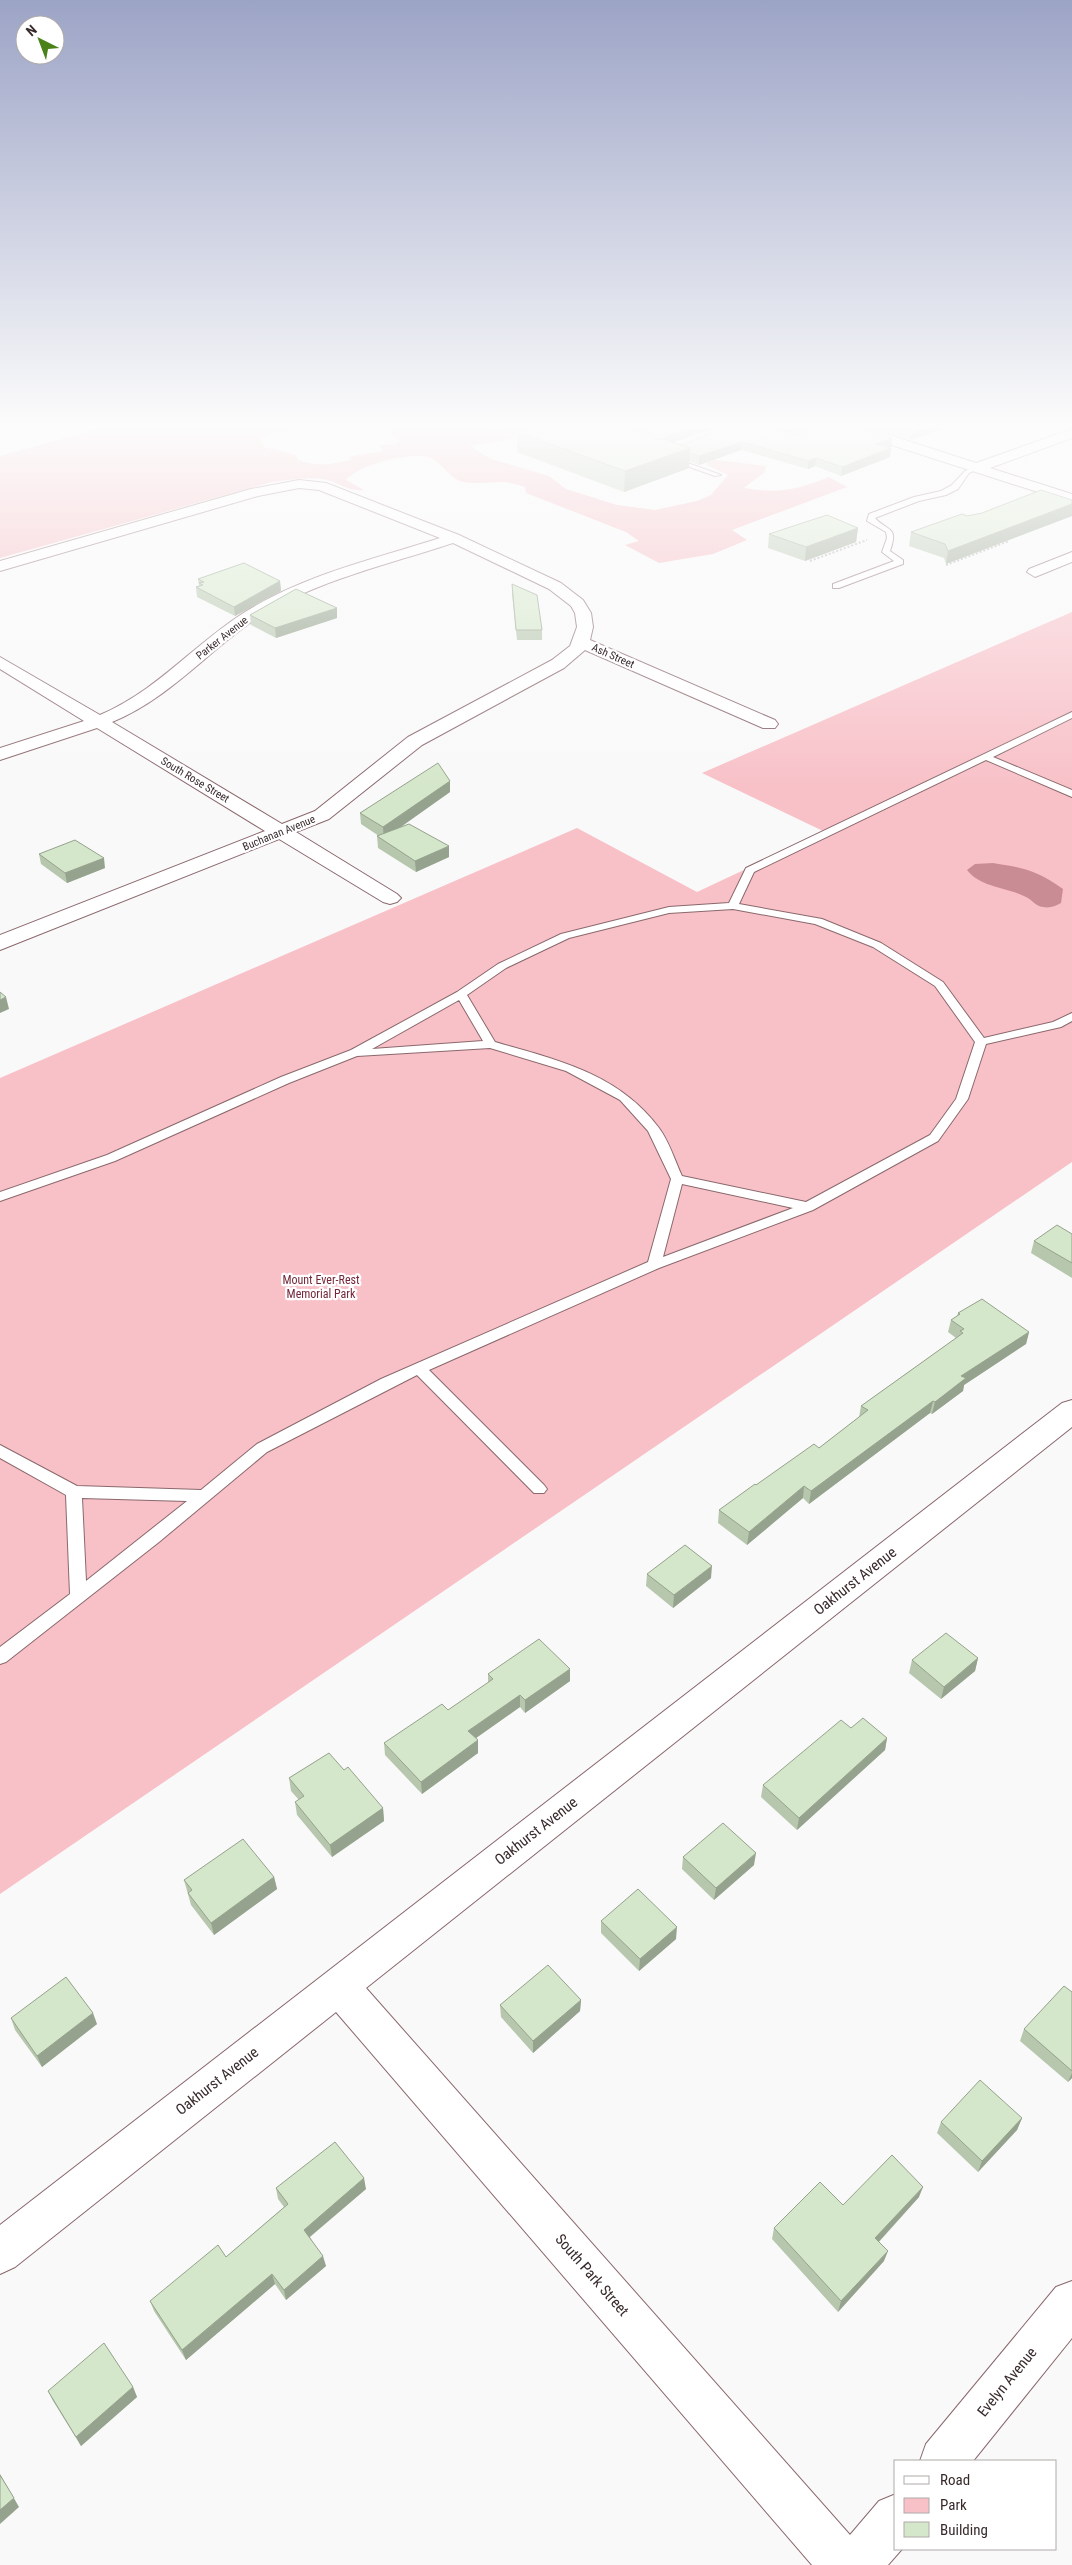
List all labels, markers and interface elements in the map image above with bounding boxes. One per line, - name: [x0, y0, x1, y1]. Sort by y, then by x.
- north arrow: [15, 15, 65, 65]
- text: N: [23, 22, 40, 39]
- street label: Parker Avenue: [193, 614, 251, 662]
- street label: Ash Street: [590, 641, 636, 671]
- street label: South Rose Street: [158, 754, 232, 806]
- street label: Buchanan Avenue: [241, 813, 317, 853]
- park label: Mount Ever-Rest Memorial Park: [282, 1273, 360, 1301]
- street label: Oakhurst Avenue: [810, 1543, 900, 1619]
- street label: Oakhurst Avenue: [491, 1793, 581, 1869]
- street label: Oakhurst Avenue: [172, 2043, 262, 2119]
- street label: South Park Street: [551, 2230, 633, 2320]
- street label: Evelyn Avenue: [974, 2344, 1040, 2420]
- legend: [894, 2460, 1057, 2550]
- text: Road: [940, 2471, 970, 2489]
- text: Park: [940, 2496, 967, 2514]
- text: Building: [940, 2521, 988, 2539]

